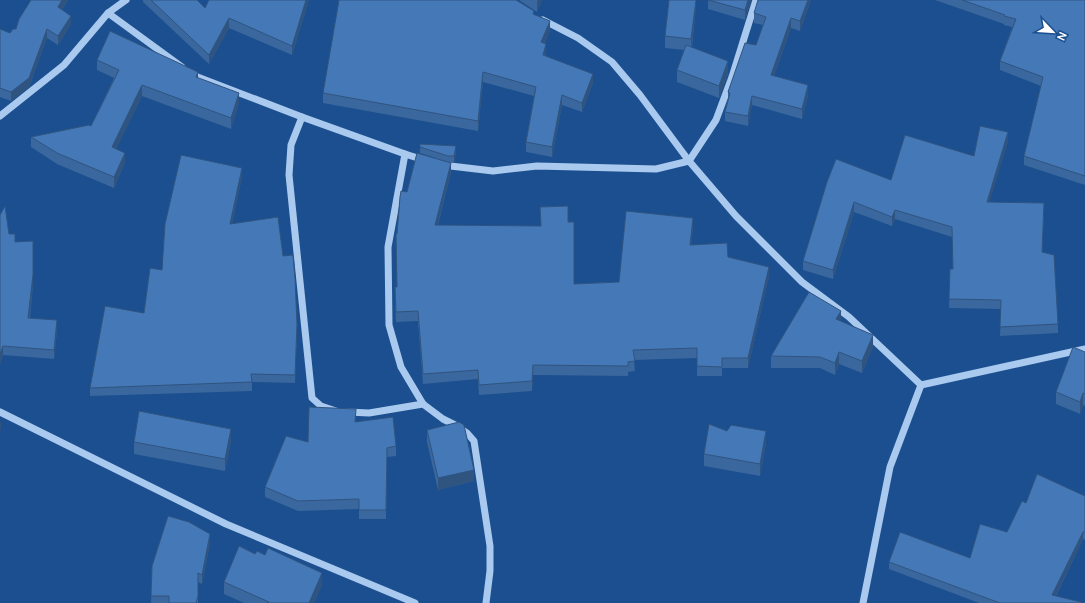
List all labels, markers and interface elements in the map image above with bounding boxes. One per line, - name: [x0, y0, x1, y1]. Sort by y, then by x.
- north arrow: [1033, 12, 1073, 52]
- text: N: [1054, 30, 1071, 43]

